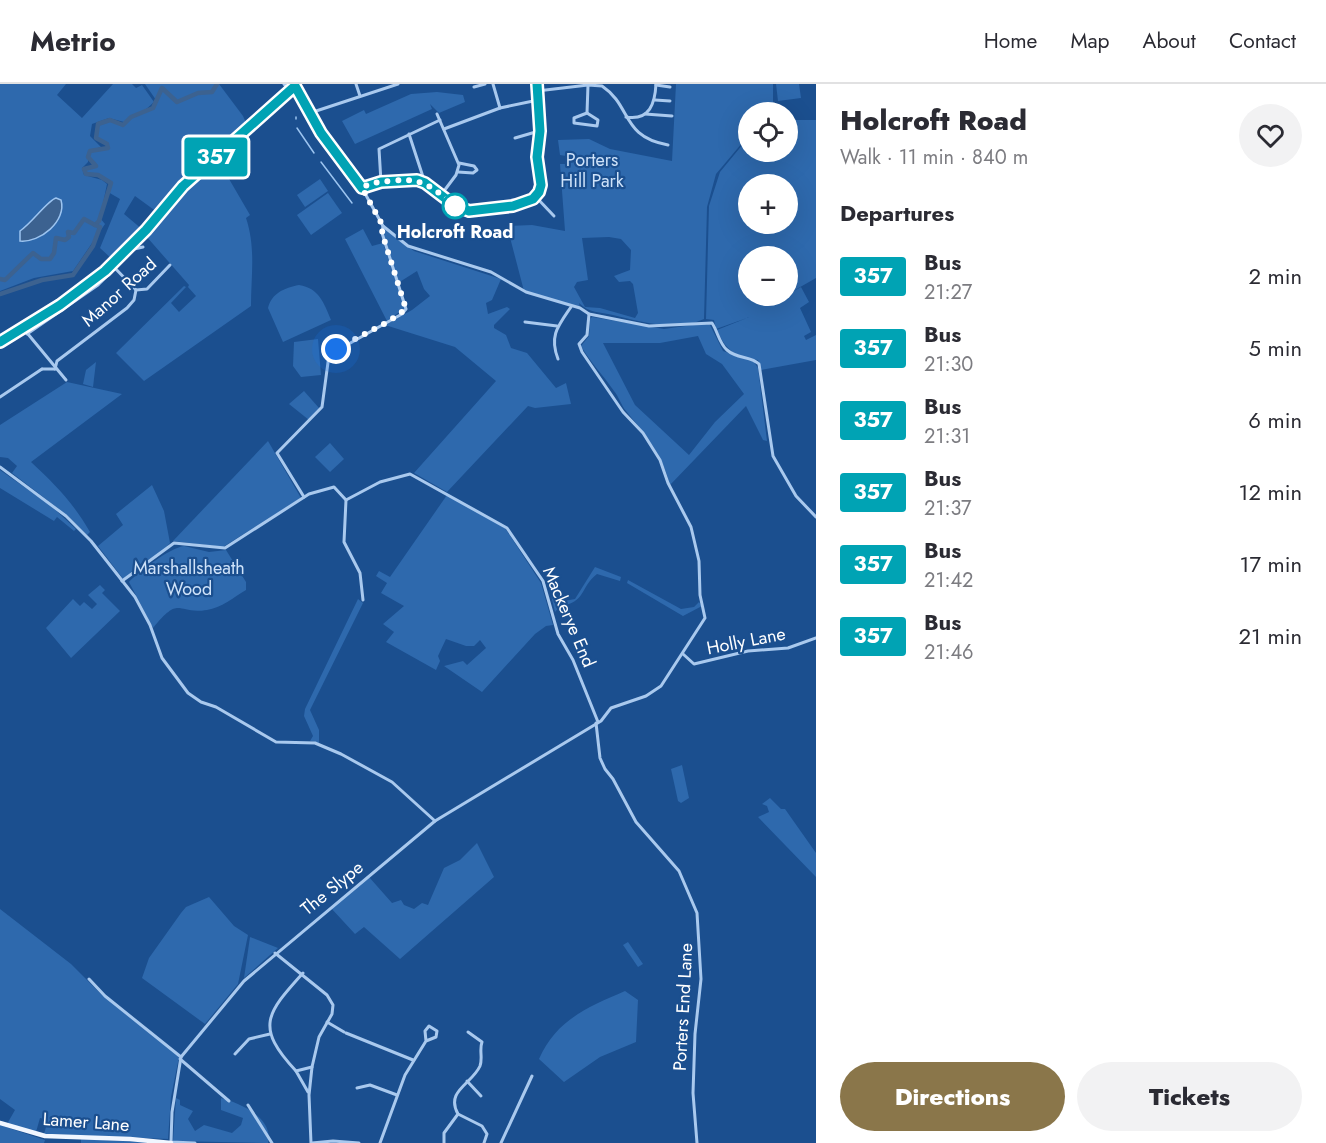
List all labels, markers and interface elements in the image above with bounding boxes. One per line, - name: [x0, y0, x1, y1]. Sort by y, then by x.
- text: Metrio: [30, 21, 116, 62]
- text: Home: [984, 26, 1037, 56]
- text: Map: [1070, 26, 1110, 56]
- text: About: [1143, 26, 1196, 56]
- text: Contact: [1229, 26, 1296, 56]
- text: Holcroft Road: [840, 100, 1027, 141]
- map controls: [738, 102, 798, 306]
- button: locate: [738, 102, 798, 162]
- button: heart: [1239, 104, 1302, 167]
- line badge: 357: [182, 138, 250, 176]
- text: 357: [196, 142, 236, 172]
- text: Walk · 11 min · 840 m: [840, 143, 1028, 172]
- park label: Porters Hill Park: [560, 147, 624, 194]
- button: +: [738, 174, 798, 234]
- marker: Holcroft Road: [442, 193, 468, 219]
- text: Departures: [840, 197, 954, 229]
- place label: Holcroft Road: [397, 219, 513, 245]
- button: −: [738, 246, 798, 306]
- text: Bus: [924, 246, 961, 278]
- street label: Manor Road: [76, 251, 162, 333]
- text: 2 min: [1248, 260, 1302, 292]
- text: 357: [853, 261, 893, 291]
- text: 21:27: [924, 278, 972, 307]
- text: Bus: [924, 318, 961, 350]
- text: 5 min: [1249, 332, 1302, 364]
- text: 357: [853, 333, 893, 363]
- your location: [321, 334, 351, 364]
- text: 21:30: [924, 350, 973, 379]
- text: Bus: [924, 390, 961, 422]
- text: 6 min: [1248, 404, 1302, 436]
- text: 357: [853, 405, 893, 435]
- text: 21:31: [924, 422, 970, 451]
- text: Bus: [924, 462, 961, 494]
- text: 12 min: [1239, 476, 1302, 508]
- text: 357: [853, 477, 893, 507]
- text: 21:37: [924, 494, 972, 523]
- text: Bus: [924, 534, 961, 566]
- text: 17 min: [1240, 548, 1302, 580]
- text: 357: [853, 549, 893, 579]
- park label: Marshallsheath Wood: [133, 555, 245, 602]
- street label: Mackerye End: [536, 562, 602, 672]
- text: 21:42: [924, 566, 973, 595]
- text: Bus: [924, 606, 961, 638]
- text: 21 min: [1239, 620, 1302, 652]
- street label: Holly Lane: [704, 621, 788, 661]
- text: 357: [853, 621, 893, 651]
- text: 21:46: [924, 638, 974, 667]
- street label: The Slype: [295, 855, 369, 921]
- street label: Porters End Lane: [667, 942, 699, 1072]
- button: Directions: [840, 1062, 1065, 1131]
- button: Tickets: [1077, 1062, 1302, 1131]
- street label: Lamer Lane: [42, 1106, 130, 1138]

